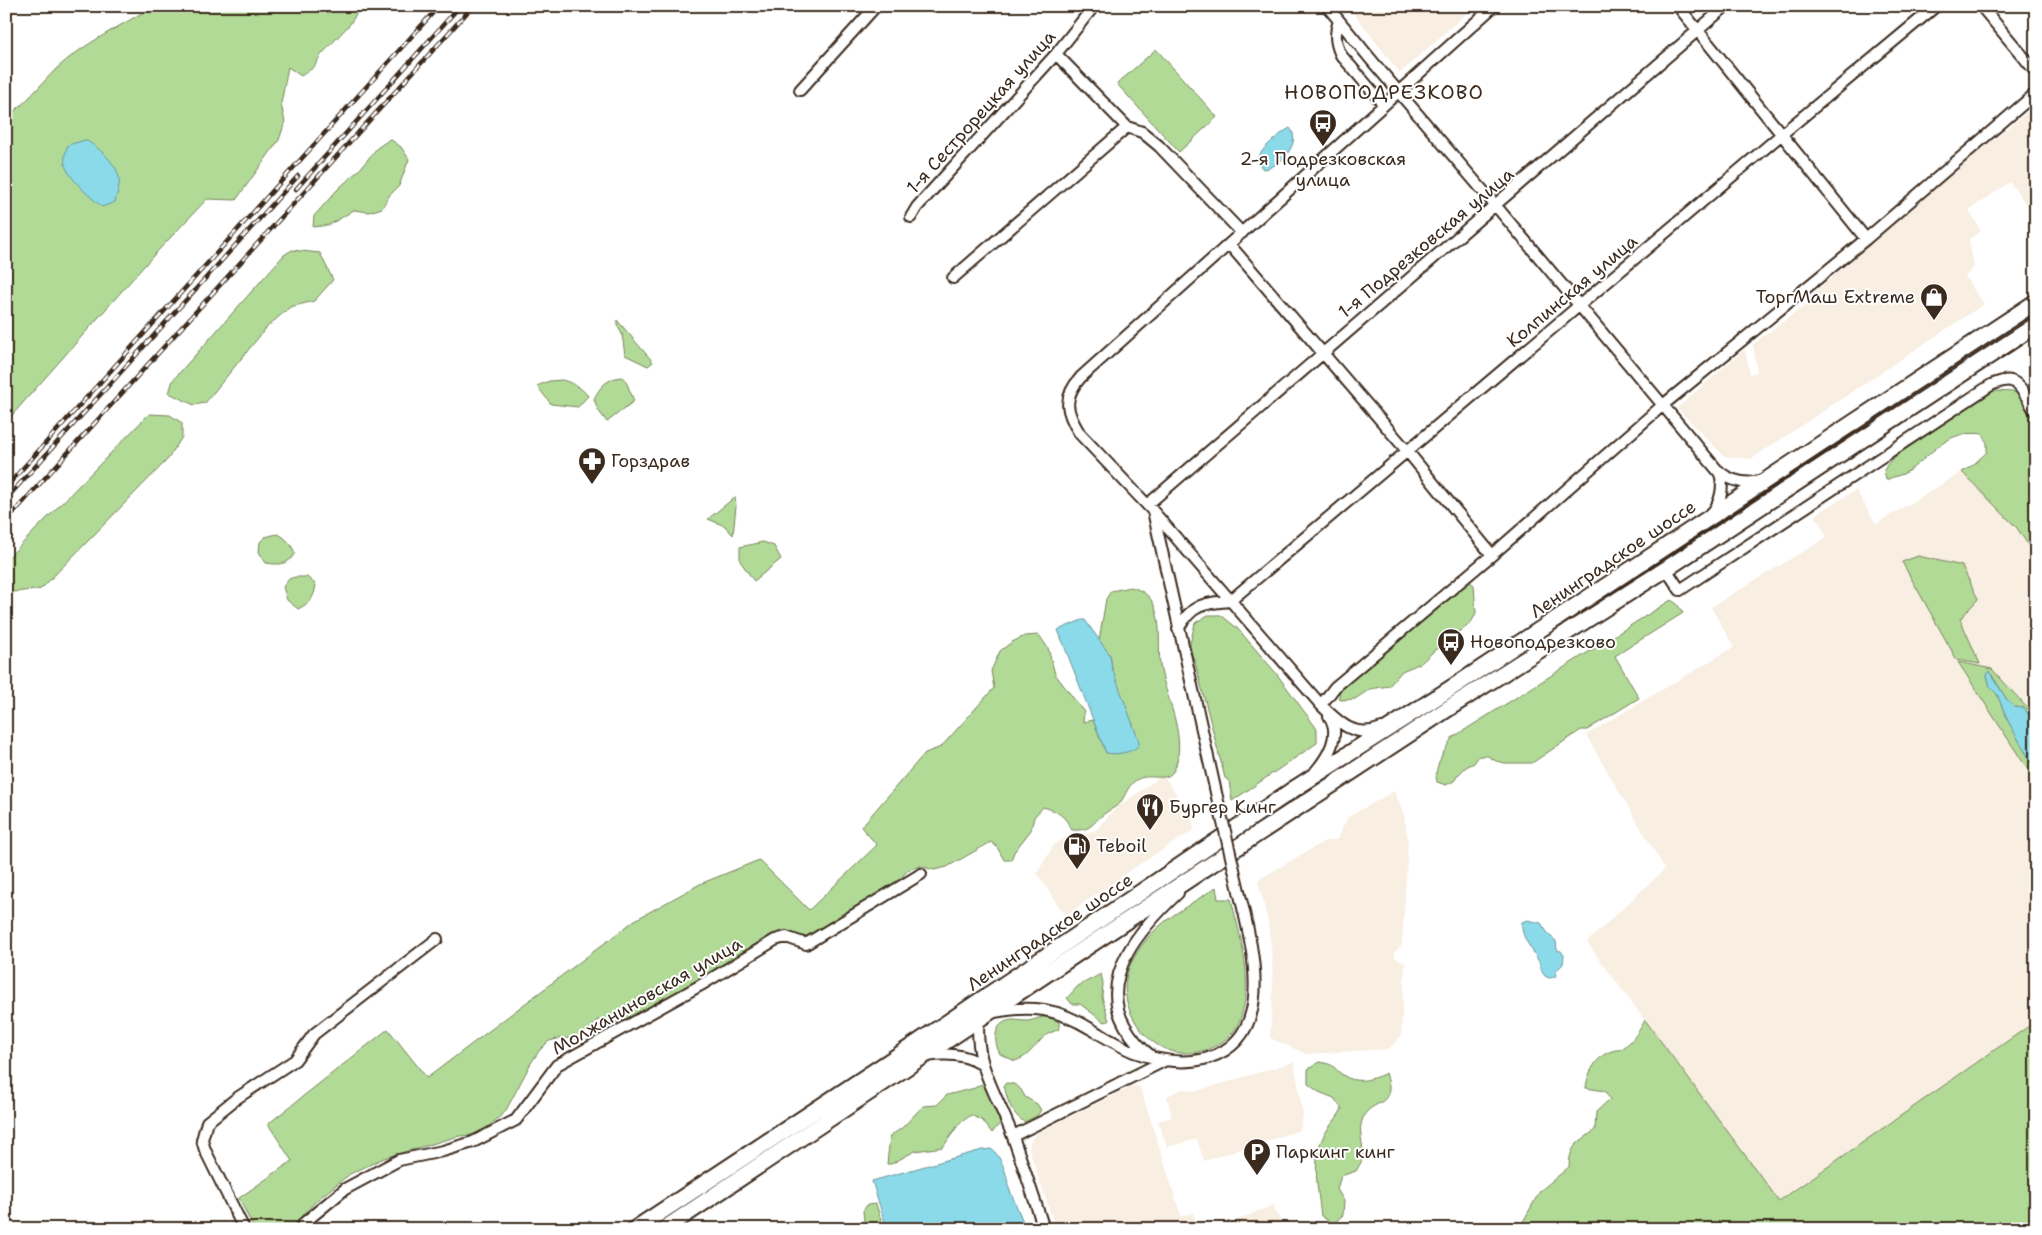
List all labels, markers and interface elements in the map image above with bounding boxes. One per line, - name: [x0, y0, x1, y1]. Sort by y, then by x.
- street label: 1-я Сестрорецкая улица: [901, 25, 1061, 199]
- district label: НОВОПОДРЕЗКОВО: [1284, 79, 1484, 105]
- bus stop icon: 2-я Подрезковская улица: [1308, 108, 1338, 147]
- place label: 2-я Подрезковская улица: [1240, 147, 1406, 192]
- street label: 1-я Подрезковская улица: [1333, 162, 1519, 324]
- street label: Колпинская улица: [1502, 229, 1642, 353]
- shop icon: ТоргМаш Extreme: [1919, 282, 1949, 321]
- place label: ТоргМаш Extreme: [1756, 285, 1915, 309]
- pharmacy icon: Горздрав: [577, 446, 607, 485]
- place label: Горздрав: [611, 449, 690, 473]
- street label: Ленинградское шоссе: [1525, 495, 1701, 623]
- bus stop icon: Новоподрезково: [1436, 627, 1466, 666]
- place label: Новоподрезково: [1470, 630, 1616, 654]
- restaurant icon: Бургер Кинг: [1135, 792, 1165, 831]
- place label: Бургер Кинг: [1169, 795, 1276, 819]
- fuel station icon: Teboil: [1062, 831, 1092, 870]
- place label: Teboil: [1096, 834, 1147, 858]
- street label: Ленинградское шоссе: [962, 868, 1138, 996]
- street label: Молжаниновская улица: [547, 932, 747, 1060]
- parking icon: Паркинг кинг: [1242, 1137, 1272, 1176]
- place label: Паркинг кинг: [1276, 1140, 1395, 1164]

